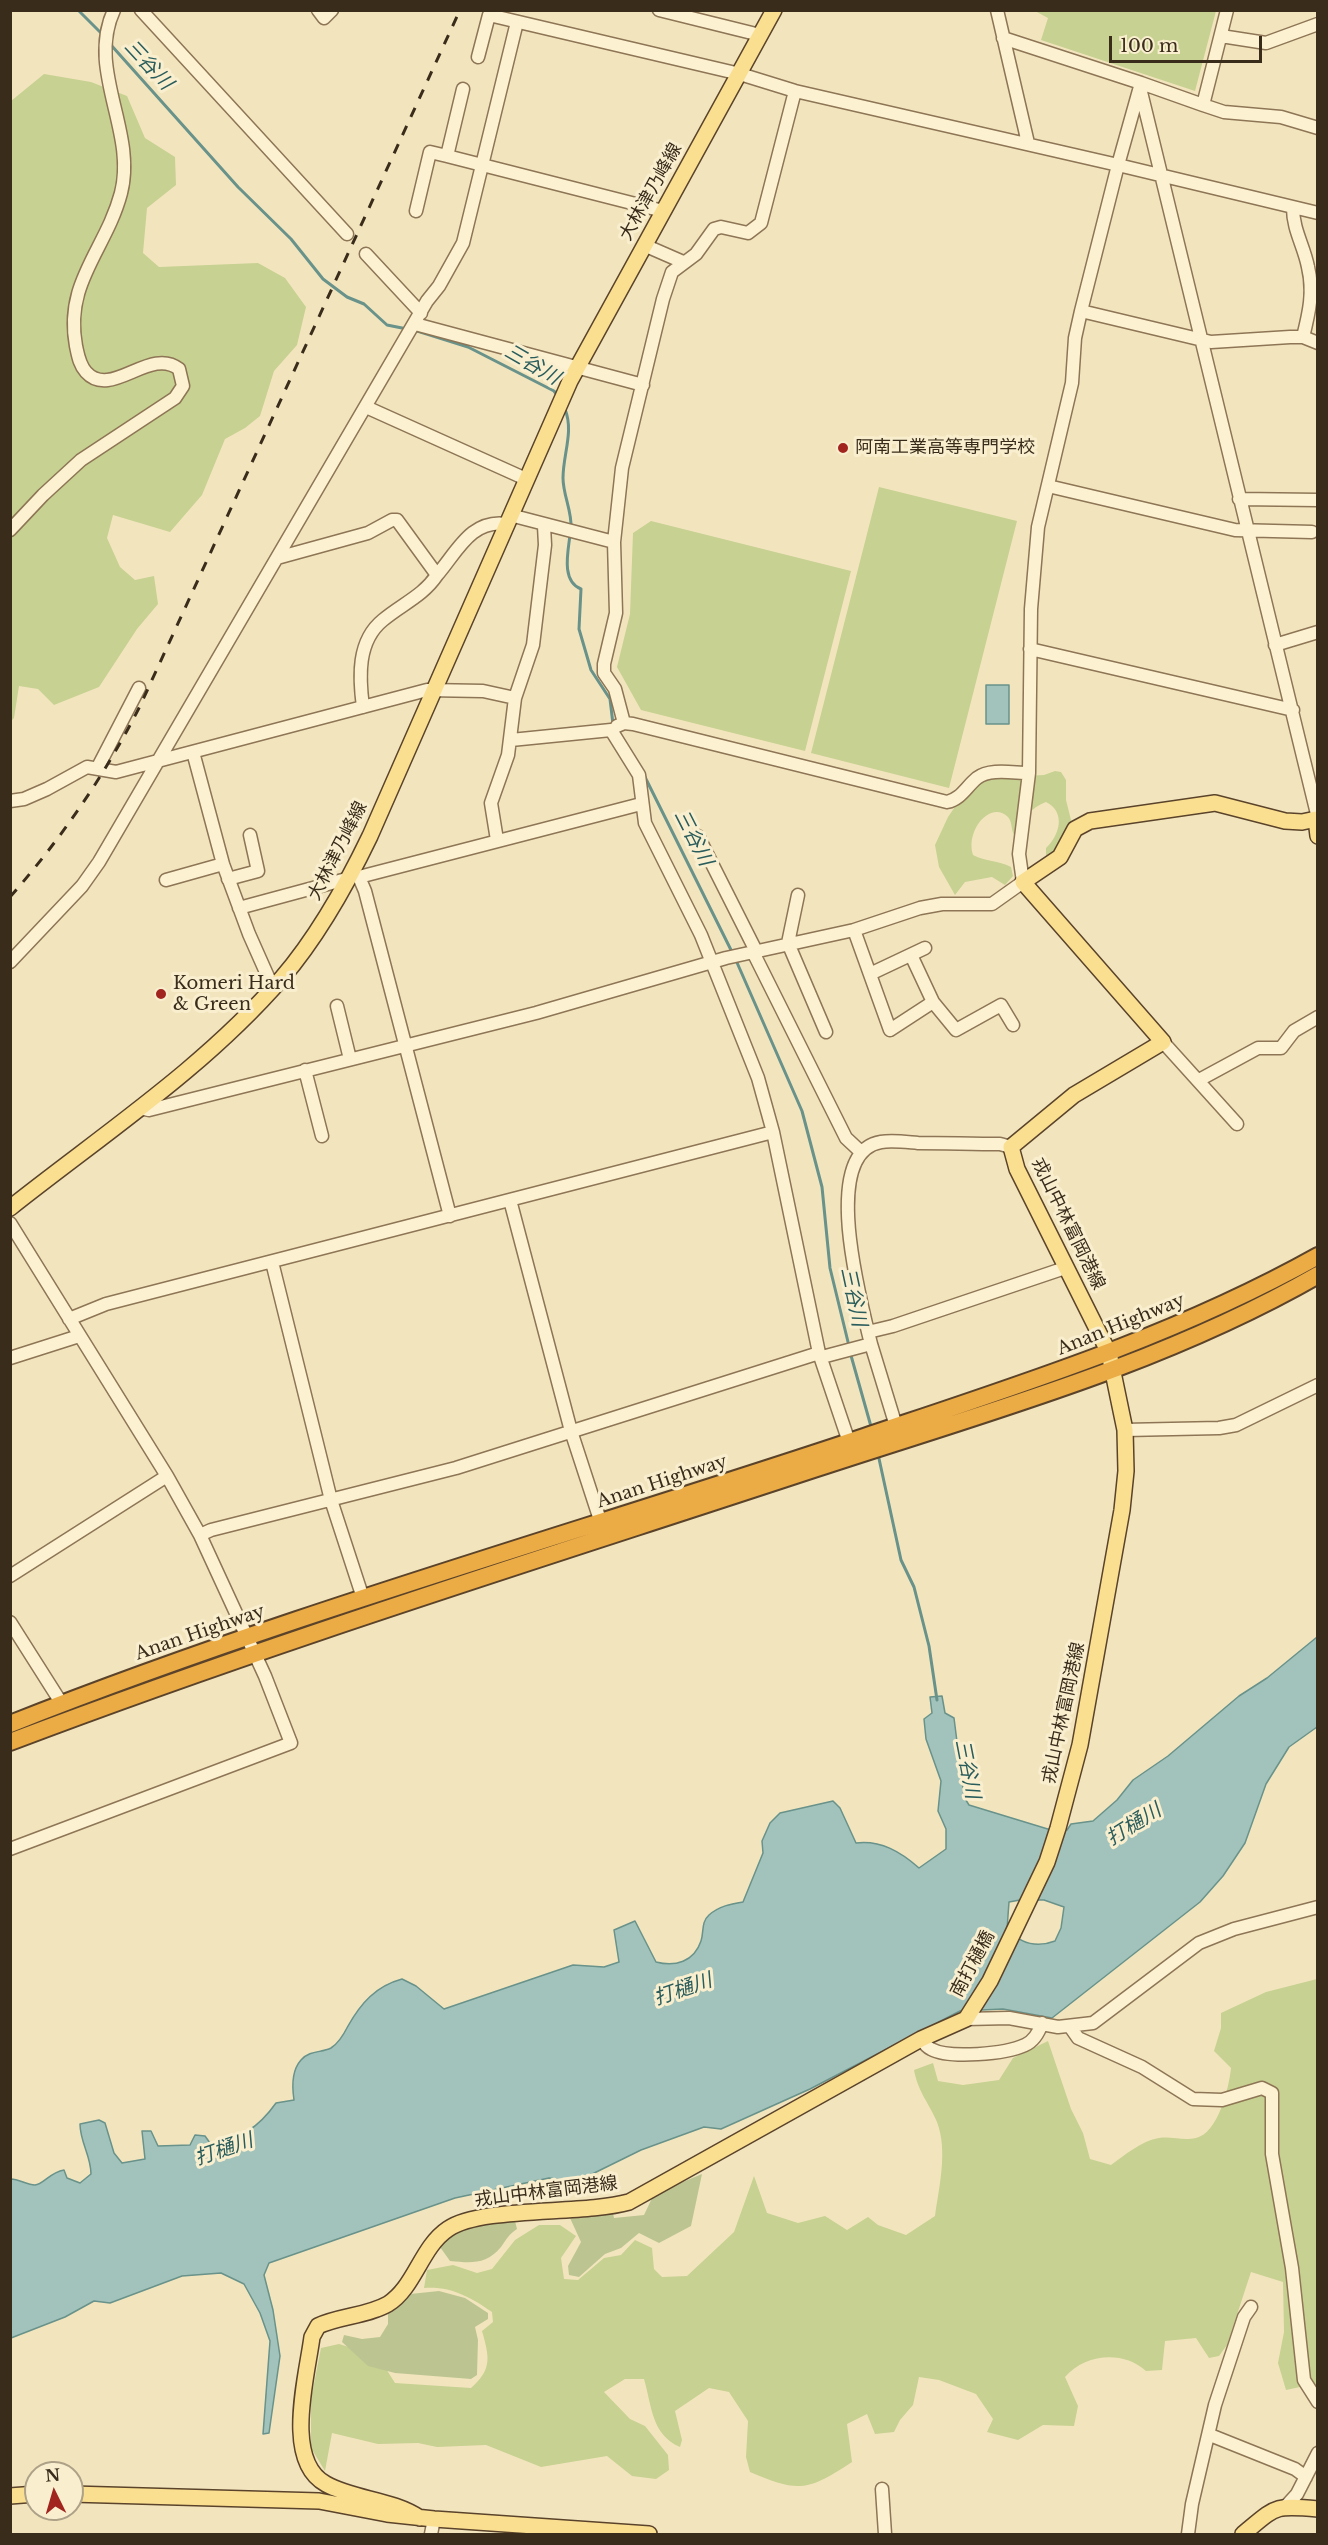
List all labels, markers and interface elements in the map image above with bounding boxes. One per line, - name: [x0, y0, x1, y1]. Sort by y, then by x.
- scale bar: [1112, 24, 1265, 62]
- water label: 三谷川: [119, 35, 177, 95]
- text: 100 m: [1120, 35, 1178, 57]
- street label: 大林津乃峰線: [615, 140, 687, 244]
- water label: 三谷川: [500, 340, 564, 390]
- place label: 阿南工業高等専門学校: [855, 437, 1035, 459]
- marker: 阿南工業高等専門学校: [836, 441, 850, 455]
- street label: 大林津乃峰線: [304, 798, 372, 904]
- water label: 三谷川: [669, 806, 717, 870]
- place label: Komeri Hard & Green: [173, 973, 295, 1016]
- marker: Komeri Hard & Green: [154, 987, 168, 1001]
- street label: 戎山中林富岡港線: [1027, 1155, 1109, 1293]
- water label: 三谷川: [835, 1265, 871, 1329]
- street label: Anan Highway: [1054, 1290, 1188, 1360]
- street label: Anan Highway: [594, 1451, 730, 1513]
- street label: Anan Highway: [132, 1601, 268, 1665]
- street label: 戎山中林富岡港線: [1038, 1640, 1090, 1786]
- water label: 三谷川: [949, 1737, 985, 1801]
- water label: 打樋川: [1102, 1799, 1166, 1851]
- street label: 南打樋橋: [947, 1927, 999, 2001]
- water label: 打樋川: [651, 1969, 715, 2011]
- water label: 打樋川: [192, 2129, 256, 2171]
- street label: 戎山中林富岡港線: [473, 2173, 619, 2211]
- north arrow: [24, 2461, 84, 2521]
- text: N: [44, 2464, 61, 2486]

